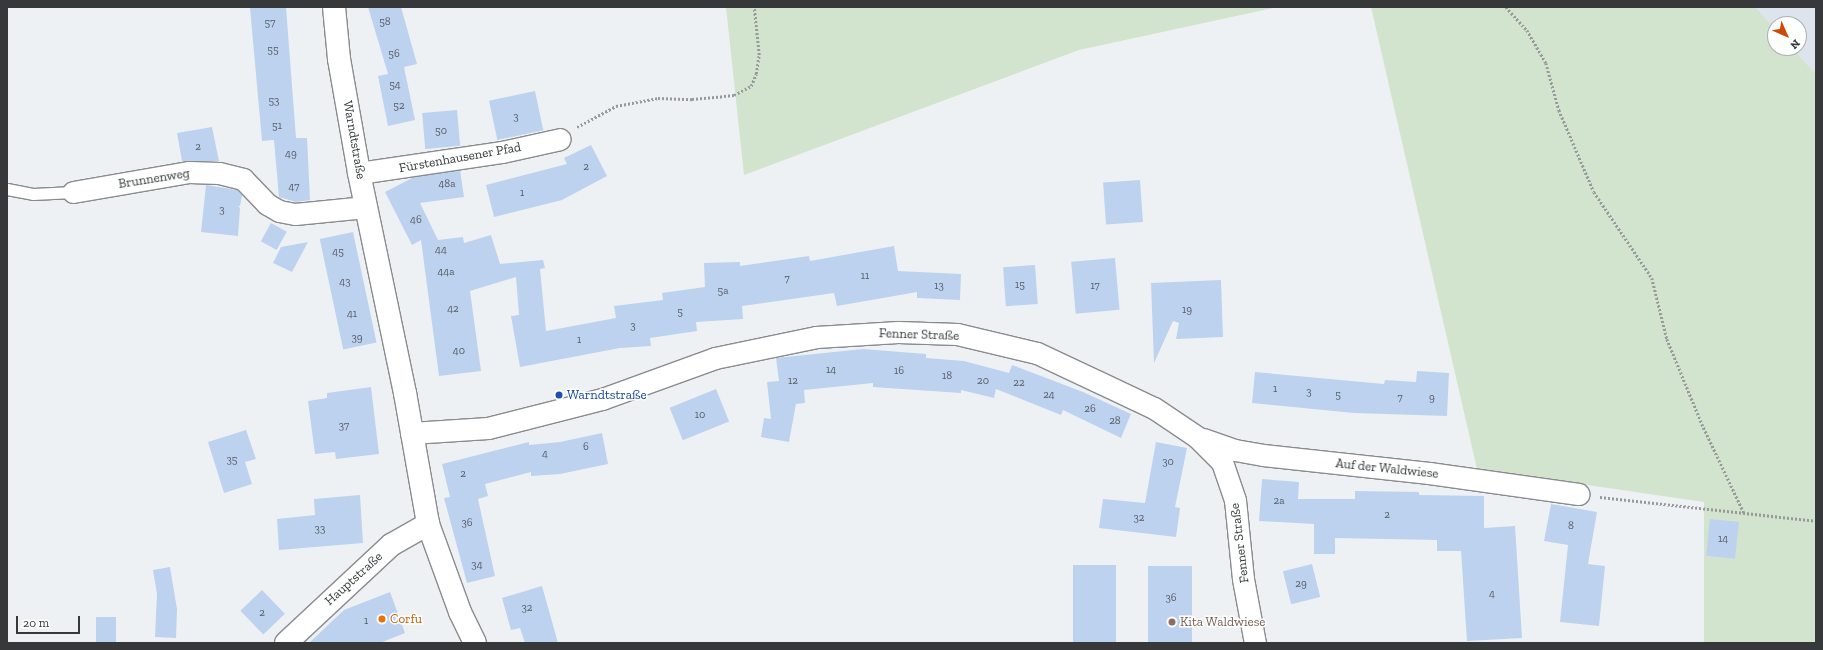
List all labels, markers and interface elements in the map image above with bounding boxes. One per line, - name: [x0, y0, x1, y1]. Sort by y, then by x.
- house number: 58: [379, 15, 391, 29]
- house number: 57: [265, 16, 275, 30]
- north arrow: [1767, 16, 1807, 56]
- text: N: [1788, 37, 1803, 52]
- house number: 55: [267, 43, 279, 57]
- house number: 56: [388, 47, 400, 61]
- house number: 54: [389, 78, 401, 92]
- house number: 53: [268, 94, 280, 108]
- street label: Warndtstraße: [339, 99, 369, 181]
- house number: 52: [393, 99, 405, 113]
- house number: 3: [513, 110, 519, 124]
- house number: 51: [272, 119, 282, 133]
- house number: 50: [435, 124, 447, 138]
- house number: 2: [195, 140, 201, 154]
- street label: Fürstenhausener Pfad: [398, 140, 522, 176]
- house number: 49: [285, 147, 297, 161]
- house number: 2: [583, 160, 589, 174]
- street label: Brunnenweg: [117, 166, 191, 192]
- house number: 48a: [438, 177, 456, 191]
- house number: 47: [289, 180, 299, 194]
- house number: 1: [520, 186, 524, 200]
- house number: 3: [219, 203, 225, 217]
- house number: 46: [410, 213, 422, 227]
- house number: 44: [435, 243, 447, 257]
- house number: 45: [332, 245, 344, 259]
- house number: 44a: [437, 265, 455, 279]
- house number: 11: [861, 269, 869, 283]
- house number: 7: [784, 272, 790, 286]
- house number: 43: [339, 275, 351, 289]
- house number: 15: [1015, 278, 1025, 292]
- house number: 13: [934, 279, 944, 293]
- house number: 17: [1090, 279, 1100, 293]
- house number: 5a: [718, 284, 728, 298]
- house number: 42: [447, 302, 459, 316]
- house number: 19: [1182, 303, 1192, 317]
- house number: 5: [677, 305, 683, 319]
- house number: 41: [347, 307, 357, 321]
- house number: 3: [630, 319, 636, 333]
- street label: Fenner Straße: [878, 326, 960, 344]
- house number: 39: [351, 331, 363, 345]
- house number: 1: [577, 333, 581, 347]
- house number: 40: [453, 344, 465, 358]
- house number: 14: [826, 363, 836, 377]
- house number: 16: [894, 364, 904, 378]
- house number: 18: [942, 369, 952, 383]
- house number: 12: [788, 374, 798, 388]
- house number: 20: [977, 374, 989, 388]
- house number: 22: [1013, 376, 1025, 390]
- house number: 1: [1273, 382, 1277, 396]
- house number: 3: [1306, 385, 1312, 399]
- place label: Warndtstraße: [567, 387, 647, 403]
- house number: 24: [1043, 388, 1055, 402]
- house number: 5: [1335, 388, 1341, 402]
- marker: Warndtstraße: [554, 390, 564, 400]
- house number: 7: [1397, 391, 1403, 405]
- house number: 9: [1429, 391, 1435, 405]
- house number: 26: [1084, 402, 1096, 416]
- house number: 10: [695, 408, 705, 422]
- house number: 28: [1109, 414, 1121, 428]
- house number: 37: [339, 419, 349, 433]
- house number: 6: [583, 440, 589, 454]
- house number: 4: [542, 447, 548, 461]
- house number: 35: [226, 453, 238, 467]
- house number: 30: [1162, 455, 1174, 469]
- street label: Auf der Waldwiese: [1334, 456, 1440, 482]
- house number: 2: [460, 467, 466, 481]
- house number: 2a: [1274, 494, 1284, 508]
- street label: Fenner Straße: [1227, 502, 1253, 584]
- house number: 2: [1384, 508, 1390, 522]
- house number: 32: [1133, 511, 1145, 525]
- house number: 36: [461, 516, 473, 530]
- house number: 8: [1568, 519, 1574, 533]
- house number: 33: [315, 522, 325, 536]
- house number: 14: [1718, 532, 1728, 546]
- street label: Hauptstraße: [322, 549, 386, 609]
- house number: 34: [471, 558, 483, 572]
- house number: 29: [1295, 577, 1307, 591]
- house number: 4: [1489, 587, 1495, 601]
- house number: 36: [1165, 591, 1177, 605]
- house number: 32: [521, 601, 533, 615]
- house number: 2: [259, 606, 265, 620]
- scale bar: [18, 608, 82, 634]
- place label: Corfu: [390, 611, 422, 627]
- house number: 1: [364, 614, 368, 628]
- marker: Corfu: [377, 614, 387, 624]
- place label: Kita Waldwiese: [1180, 614, 1266, 630]
- text: 20 m: [23, 616, 49, 630]
- marker: Kita Waldwiese: [1167, 617, 1177, 627]

